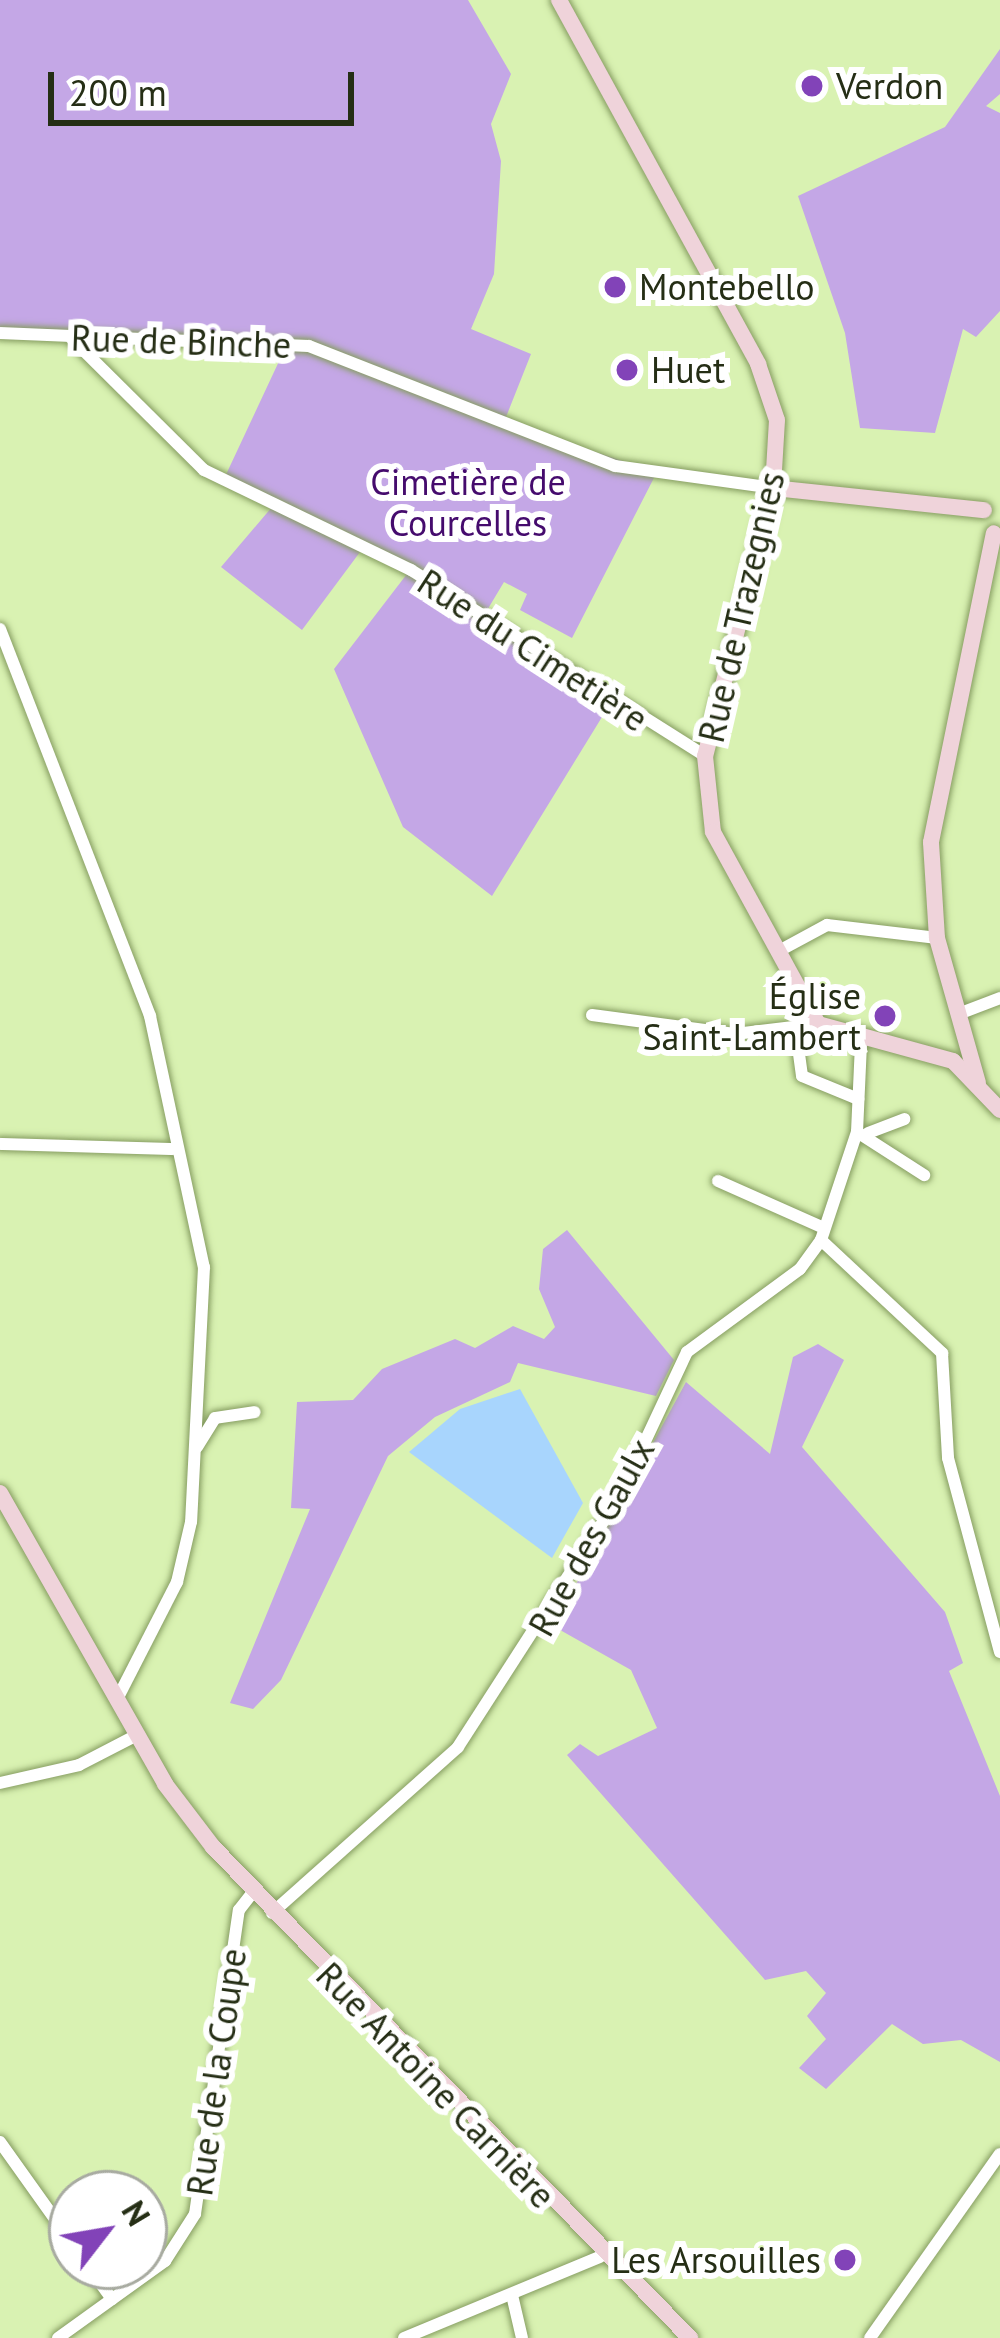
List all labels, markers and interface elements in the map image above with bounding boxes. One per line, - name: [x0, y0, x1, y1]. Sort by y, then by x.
- scale bar: [54, 48, 360, 122]
- place label: Verdon: [836, 64, 943, 108]
- text: 200 m: [69, 69, 167, 116]
- marker: Verdon: [799, 73, 825, 99]
- place label: Montebello: [639, 265, 815, 309]
- marker: Montebello: [602, 274, 628, 300]
- street label: Rue de Binche: [70, 316, 292, 366]
- place label: Huet: [651, 348, 725, 392]
- marker: Huet: [614, 357, 640, 383]
- park label: Cimetière de Courcelles: [370, 459, 566, 544]
- street label: Rue de Trazegnies: [689, 467, 793, 747]
- street label: Rue du Cimetière: [410, 560, 656, 740]
- place label: Église Saint-Lambert: [642, 973, 861, 1058]
- marker: Église Saint-Lambert: [872, 1003, 898, 1029]
- street label: Rue des Gaulx: [519, 1431, 663, 1643]
- street label: Rue de la Coupe: [177, 1946, 255, 2198]
- street label: Rue Antoine Carnière: [307, 1953, 565, 2217]
- north arrow: [48, 2170, 168, 2290]
- text: N: [113, 2192, 161, 2233]
- place label: Les Arsouilles: [610, 2238, 821, 2282]
- marker: Les Arsouilles: [832, 2247, 858, 2273]

